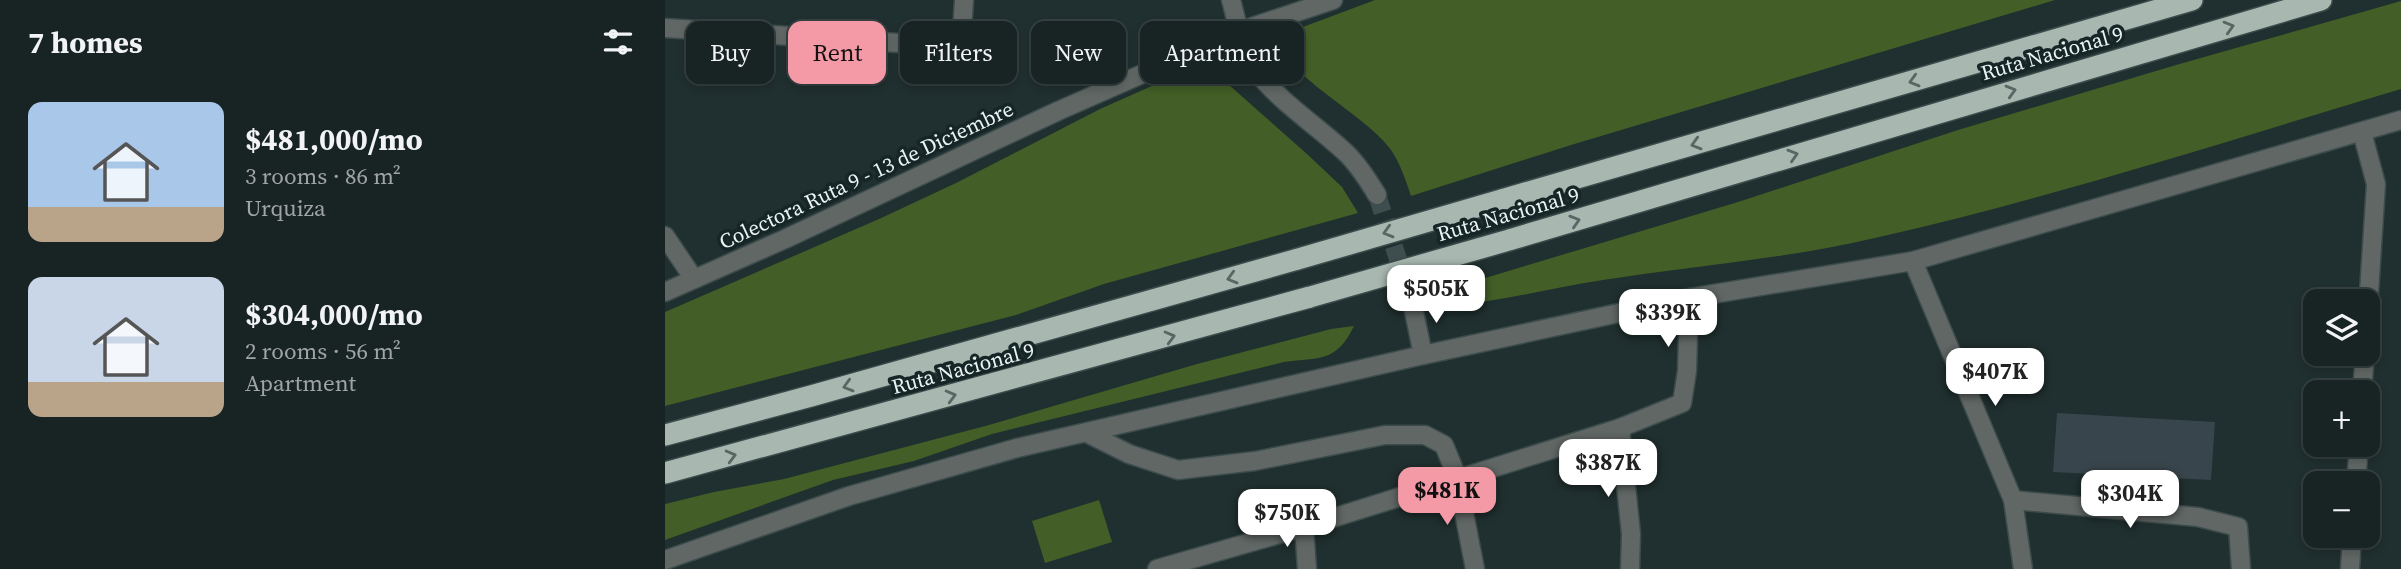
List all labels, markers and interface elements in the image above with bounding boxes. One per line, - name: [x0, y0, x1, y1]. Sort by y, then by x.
- street label: Ruta Nacional 9: [1977, 19, 2127, 87]
- chip: Buy: [686, 21, 774, 84]
- chip: Rent: [788, 21, 886, 84]
- chip: Filters: [900, 21, 1017, 84]
- chip: New: [1031, 21, 1126, 84]
- chip: Apartment: [1140, 21, 1304, 84]
- one-way arrow: [2223, 21, 2235, 35]
- text: 7 homes: [28, 22, 143, 63]
- icon: filters: [599, 23, 637, 61]
- one-way arrow: [1909, 72, 1921, 87]
- one-way arrow: [2005, 85, 2017, 100]
- street label: Colectora Ruta 9 - 13 de Diciembre: [714, 94, 1018, 256]
- text: $481,000/mo: [245, 119, 423, 160]
- icon: home: [84, 130, 168, 214]
- one-way arrow: [1690, 135, 1702, 150]
- one-way arrow: [1786, 149, 1798, 164]
- text: 3 rooms · 86 m²: [245, 160, 401, 192]
- street label: Ruta Nacional 9: [1433, 180, 1583, 248]
- text: Urquiza: [245, 192, 326, 224]
- one-way arrow: [1568, 214, 1580, 229]
- one-way arrow: [1382, 224, 1394, 239]
- pin: $505K: [1387, 266, 1485, 325]
- one-way arrow: [1226, 269, 1238, 284]
- text: $505K: [1403, 272, 1469, 304]
- map controls: [2303, 289, 2380, 548]
- button: layers: [2303, 289, 2380, 366]
- pin: $339K: [1619, 290, 1717, 349]
- text: $304,000/mo: [245, 294, 423, 335]
- text: $339K: [1635, 296, 1701, 328]
- icon: home: [84, 305, 168, 389]
- one-way arrow: [1164, 331, 1176, 345]
- text: 2 rooms · 56 m²: [245, 335, 401, 367]
- street label: Ruta Nacional 9: [888, 335, 1038, 401]
- pin: $407K: [1946, 348, 2044, 408]
- text: $407K: [1962, 355, 2028, 387]
- text: Apartment: [245, 367, 356, 399]
- one-way arrow: [842, 378, 854, 392]
- button: +: [2303, 380, 2380, 457]
- one-way arrow: [944, 390, 956, 405]
- pin: $387K: [1559, 440, 1657, 499]
- text: $387K: [1575, 446, 1641, 478]
- one-way arrow: [725, 450, 737, 464]
- pin: $481K: [1398, 468, 1496, 527]
- pin: $304K: [2081, 470, 2179, 530]
- button: −: [2303, 471, 2380, 548]
- text: $481K: [1414, 474, 1480, 506]
- text: $304K: [2097, 477, 2163, 509]
- pin: $750K: [1238, 490, 1336, 549]
- text: $750K: [1254, 496, 1320, 528]

